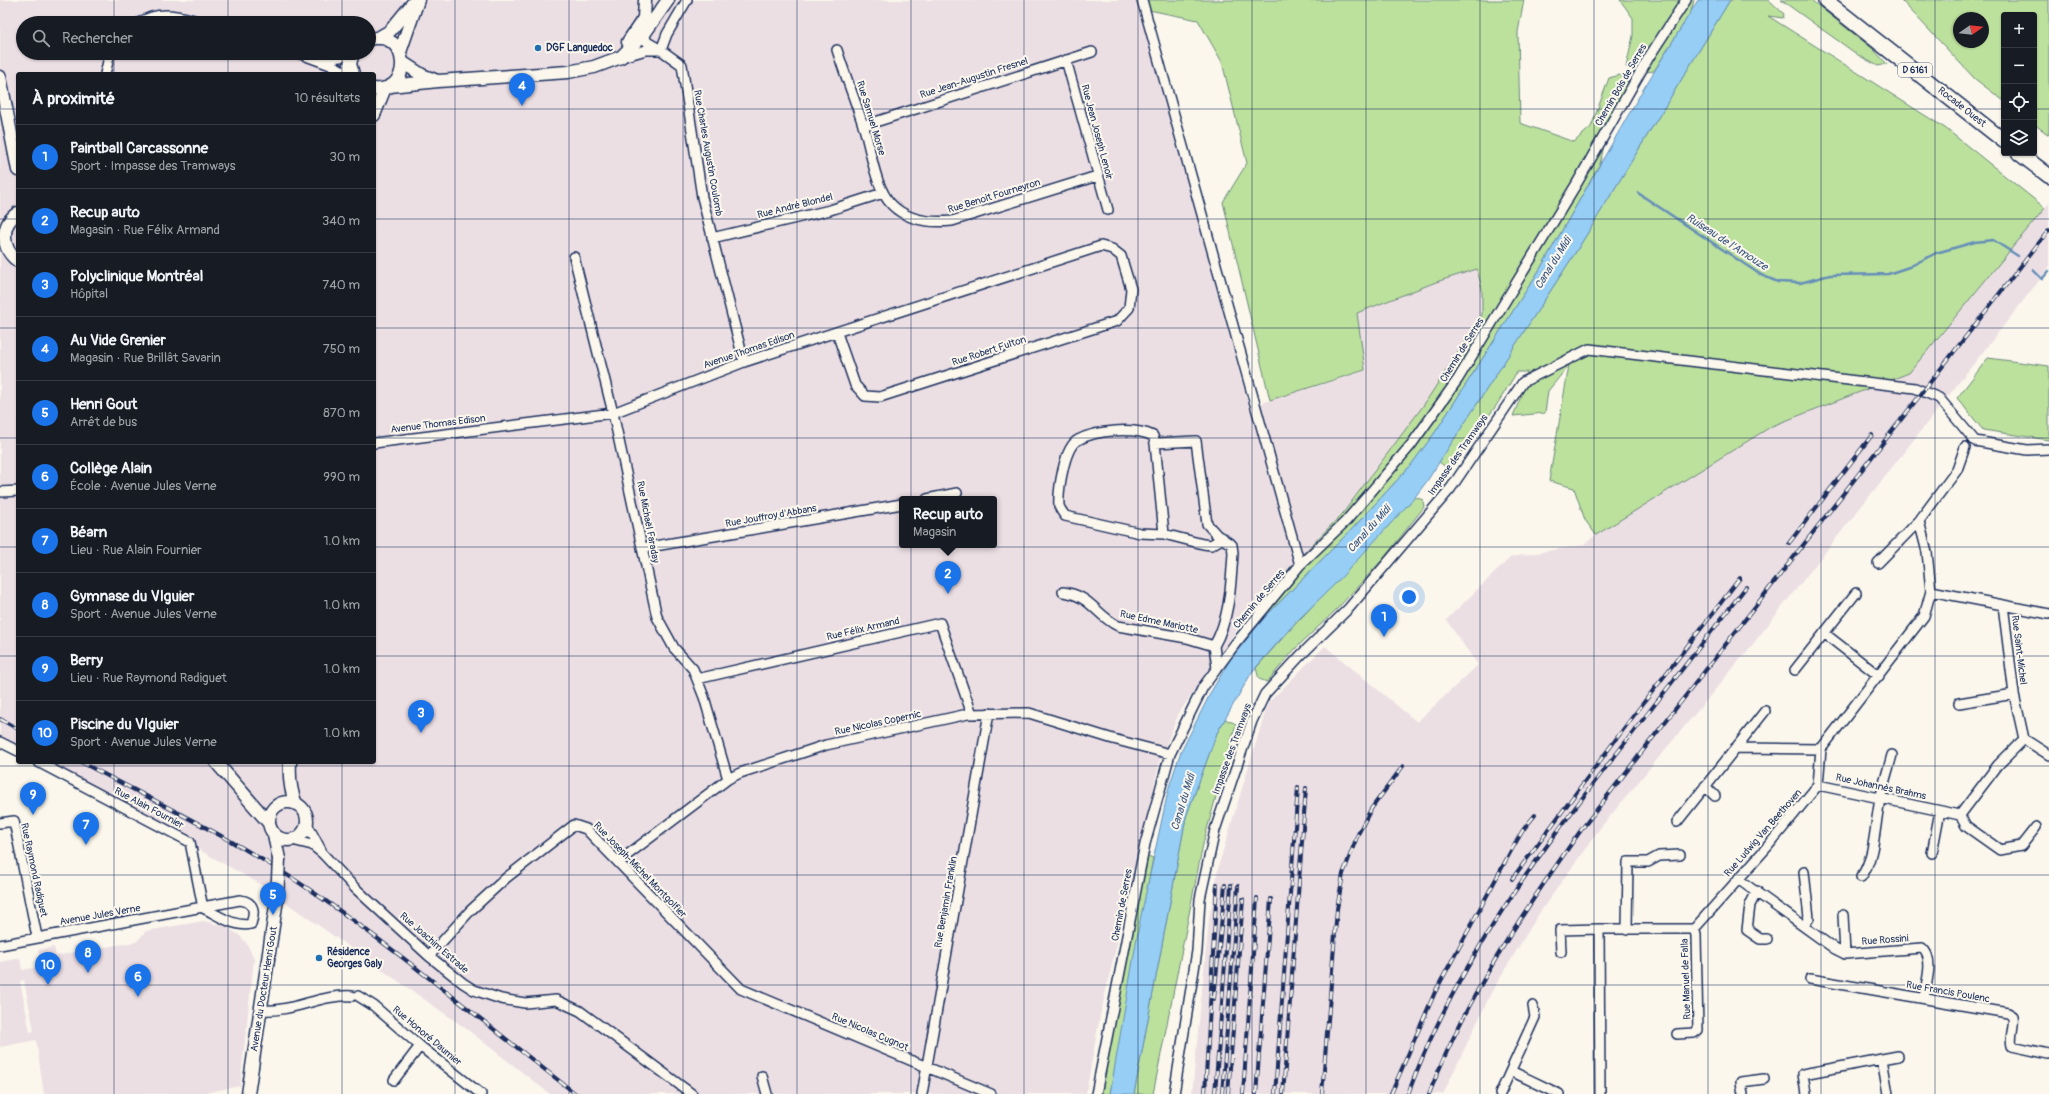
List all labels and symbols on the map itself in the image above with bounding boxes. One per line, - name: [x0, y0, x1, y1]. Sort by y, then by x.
- north arrow: [1953, 12, 1989, 48]
- street label: Chemin Bois de Serres: [1593, 41, 1650, 128]
- place label: DGF Languedoc: [546, 42, 613, 54]
- marker: DGF Languedoc: [533, 43, 543, 53]
- street label: Rue Jean-Augustin Fresnel: [918, 55, 1030, 101]
- road number: D 6161: [1898, 63, 1932, 77]
- pin: 4: [509, 73, 535, 106]
- street label: Rue Samuel Morse: [854, 79, 888, 157]
- street label: Rue Jean Joseph Lenoir: [1079, 83, 1116, 181]
- street label: Rocade Ouest: [1936, 84, 1989, 130]
- street label: Rue Charles Augustin Coulomb: [691, 89, 725, 217]
- street label: Rue Benoit Fourneyron: [946, 176, 1042, 216]
- street label: Rue André Blondel: [756, 191, 834, 221]
- water label: Ruiseau de l'Amouze: [1684, 211, 1771, 274]
- water label: Canal du Midi: [1532, 233, 1575, 291]
- street label: Chemin de Serres: [1437, 315, 1487, 384]
- street label: Avenue Thomas Edison: [702, 329, 797, 371]
- street label: Rue Robert Fulton: [950, 333, 1028, 369]
- street label: Avenue Thomas Edison: [390, 412, 487, 436]
- street label: Impasse des Tramways: [1426, 412, 1491, 498]
- street label: Rue Michaël Faraday: [634, 480, 662, 565]
- water label: Canal du Midi: [1345, 501, 1395, 555]
- street label: Rue Jouffroy d'Abbans: [725, 502, 818, 530]
- pin: 2: [935, 561, 961, 594]
- street label: Chemin de Serres: [1231, 567, 1287, 631]
- your location: [1399, 587, 1419, 607]
- pin: 1: [1371, 604, 1397, 637]
- street label: Rue Edme Mariotte: [1119, 608, 1199, 636]
- street label: Rue Félix Armand: [825, 615, 901, 643]
- street label: Rue Saint-Michel: [2009, 615, 2029, 685]
- pin: 3: [408, 700, 434, 733]
- street label: Impasse des Tramways: [1210, 701, 1254, 796]
- street label: Rue Nicolas Copernic: [834, 708, 922, 738]
- water label: Canal du Midi: [1168, 770, 1198, 832]
- street label: Rue Johannès Brahms: [1835, 772, 1928, 803]
- pin: 9: [20, 782, 46, 815]
- street label: Rue Alain Fournier: [112, 785, 186, 831]
- street label: Rue Ludwig Van Beethoven: [1722, 787, 1804, 879]
- pin: 7: [73, 812, 99, 845]
- street label: Rue Joseph-Michel Montgolfier: [591, 820, 689, 921]
- street label: Rue Raymond Radiguet: [18, 822, 50, 919]
- street label: Rue Benjamin Franklin: [932, 855, 960, 949]
- street label: Chemin de Serres: [1109, 867, 1135, 942]
- pin: 5: [260, 882, 286, 915]
- street label: Avenue Jules Verne: [59, 902, 141, 928]
- street label: Rue Joachim Estrade: [397, 910, 471, 976]
- street label: Avenue du Docteur Henri Gout: [248, 925, 280, 1052]
- street label: Rue Rossini: [1861, 932, 1909, 948]
- street label: Rue Manuel de Falla: [1679, 938, 1693, 1020]
- pin: 8: [75, 940, 101, 973]
- place label: Résidence Georges Galy: [327, 946, 383, 970]
- pin: 10: [35, 952, 61, 985]
- marker: Résidence Georges Galy: [314, 953, 324, 963]
- pin: 6: [125, 964, 151, 997]
- street label: Rue Francis Poulenc: [1905, 979, 1991, 1005]
- street label: Rue Honoré Daumier: [390, 1004, 464, 1069]
- street label: Rue Nicolas Cugnot: [830, 1010, 911, 1054]

